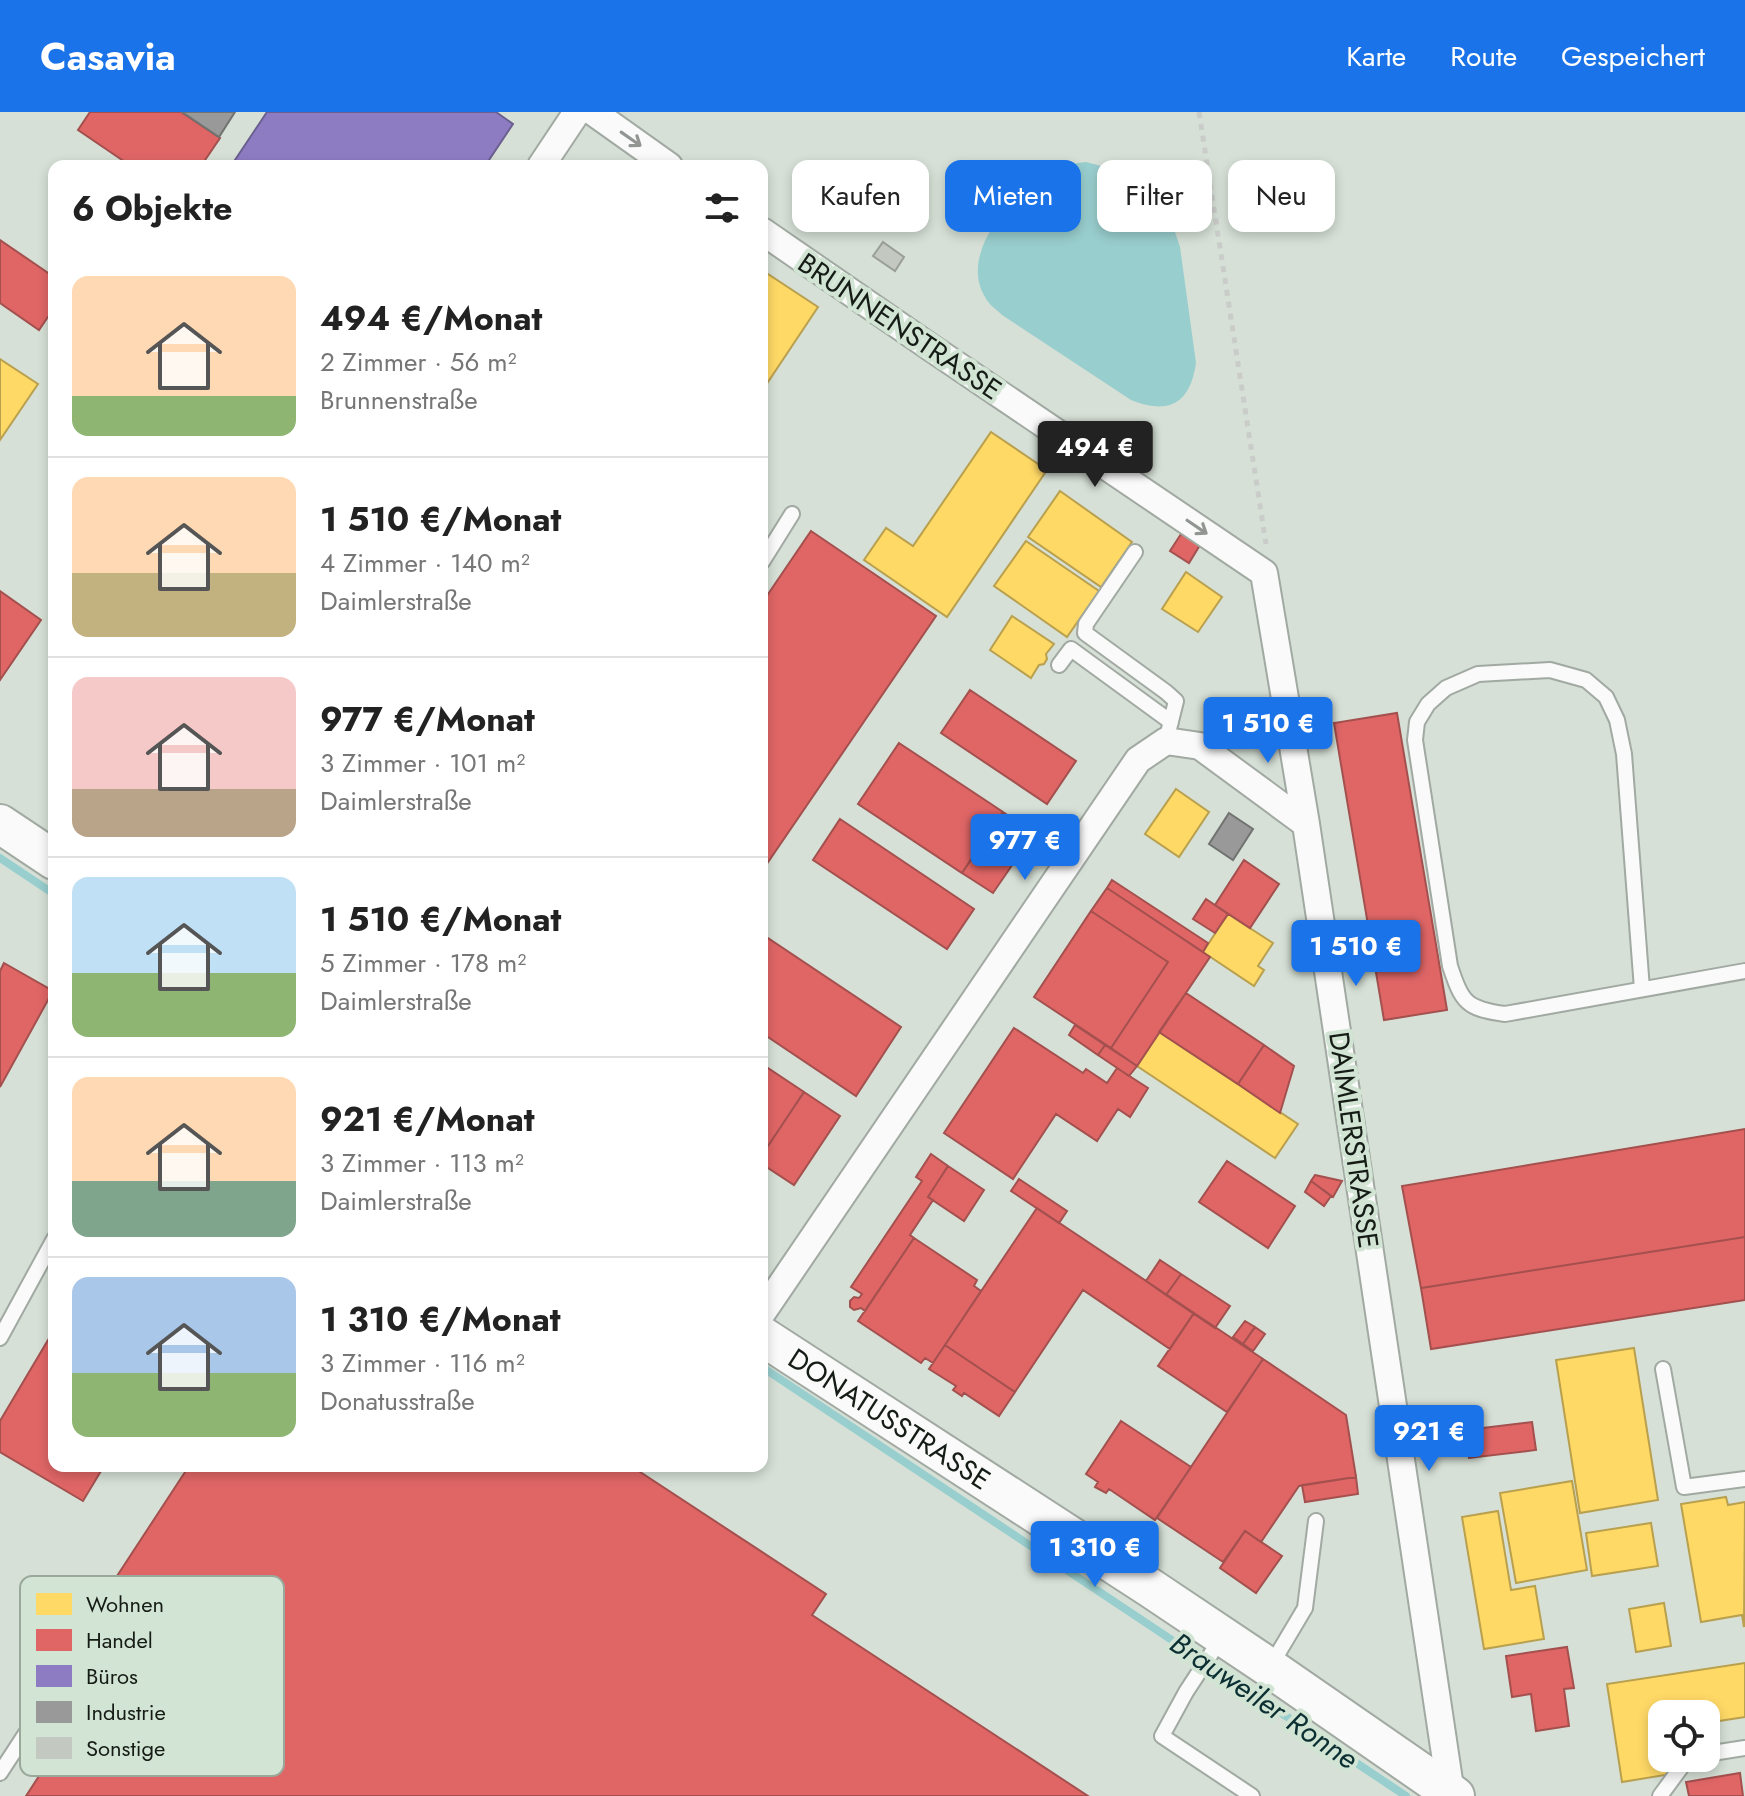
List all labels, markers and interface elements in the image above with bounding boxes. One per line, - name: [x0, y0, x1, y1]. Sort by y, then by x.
- text: Casavia: [40, 29, 176, 84]
- text: Karte: [1346, 36, 1406, 77]
- text: Route: [1450, 36, 1517, 77]
- text: Gespeichert: [1561, 36, 1705, 77]
- one-way arrow: [620, 131, 642, 147]
- chip: Kaufen: [792, 160, 929, 232]
- chip: Mieten: [945, 160, 1081, 232]
- chip: Filter: [1097, 160, 1212, 232]
- chip: Neu: [1228, 160, 1335, 232]
- text: 6 Objekte: [72, 184, 232, 233]
- icon: filters: [700, 186, 744, 230]
- street label: BRUNNENSTRASSE: [790, 243, 1010, 410]
- text: 494 €/Monat: [320, 294, 542, 343]
- icon: home: [136, 308, 232, 404]
- text: 2 Zimmer · 56 m²: [320, 343, 517, 381]
- text: Brunnenstraße: [320, 381, 478, 419]
- pin: 494 €: [1039, 421, 1151, 489]
- text: 494 €: [1056, 428, 1134, 466]
- text: 1 510 €/Monat: [320, 495, 561, 544]
- icon: home: [136, 509, 232, 605]
- one-way arrow: [1185, 519, 1207, 535]
- text: 4 Zimmer · 140 m²: [320, 544, 530, 582]
- text: Daimlerstraße: [320, 582, 472, 620]
- text: 977 €/Monat: [320, 695, 535, 744]
- pin: 1 510 €: [1194, 697, 1342, 765]
- text: 1 510 €: [1221, 704, 1315, 742]
- icon: home: [136, 709, 232, 805]
- text: 3 Zimmer · 101 m²: [320, 744, 525, 782]
- text: Daimlerstraße: [320, 782, 472, 820]
- pin: 977 €: [969, 814, 1081, 882]
- text: 977 €: [989, 821, 1061, 859]
- text: 1 510 €/Monat: [320, 895, 561, 944]
- icon: home: [136, 909, 232, 1005]
- pin: 1 510 €: [1282, 920, 1430, 988]
- text: 1 510 €: [1309, 927, 1403, 965]
- text: 5 Zimmer · 178 m²: [320, 944, 526, 982]
- text: Daimlerstraße: [320, 982, 472, 1020]
- street label: DAIMLERSTRASSE: [1318, 1029, 1389, 1251]
- text: 921 €/Monat: [320, 1095, 535, 1144]
- icon: home: [136, 1109, 232, 1205]
- text: 3 Zimmer · 113 m²: [320, 1144, 524, 1182]
- text: Daimlerstraße: [320, 1182, 472, 1220]
- text: 1 310 €/Monat: [320, 1295, 561, 1344]
- icon: home: [136, 1309, 232, 1405]
- street label: DONATUSSTRASSE: [780, 1338, 999, 1500]
- text: 3 Zimmer · 116 m²: [320, 1344, 525, 1382]
- text: Donatusstraße: [320, 1382, 475, 1420]
- pin: 921 €: [1373, 1405, 1485, 1473]
- text: 921 €: [1393, 1412, 1465, 1450]
- pin: 1 310 €: [1021, 1521, 1169, 1589]
- text: 1 310 €: [1049, 1528, 1141, 1566]
- legend: [20, 1576, 284, 1776]
- text: Wohnen: [86, 1588, 164, 1620]
- water label: Brauweiler Ronne: [1162, 1622, 1367, 1779]
- text: Handel: [86, 1624, 153, 1656]
- text: Büros: [86, 1660, 138, 1692]
- text: Industrie: [86, 1696, 166, 1728]
- map controls: [1648, 1700, 1720, 1772]
- button: locate: [1648, 1700, 1720, 1772]
- text: Sonstige: [86, 1732, 165, 1764]

